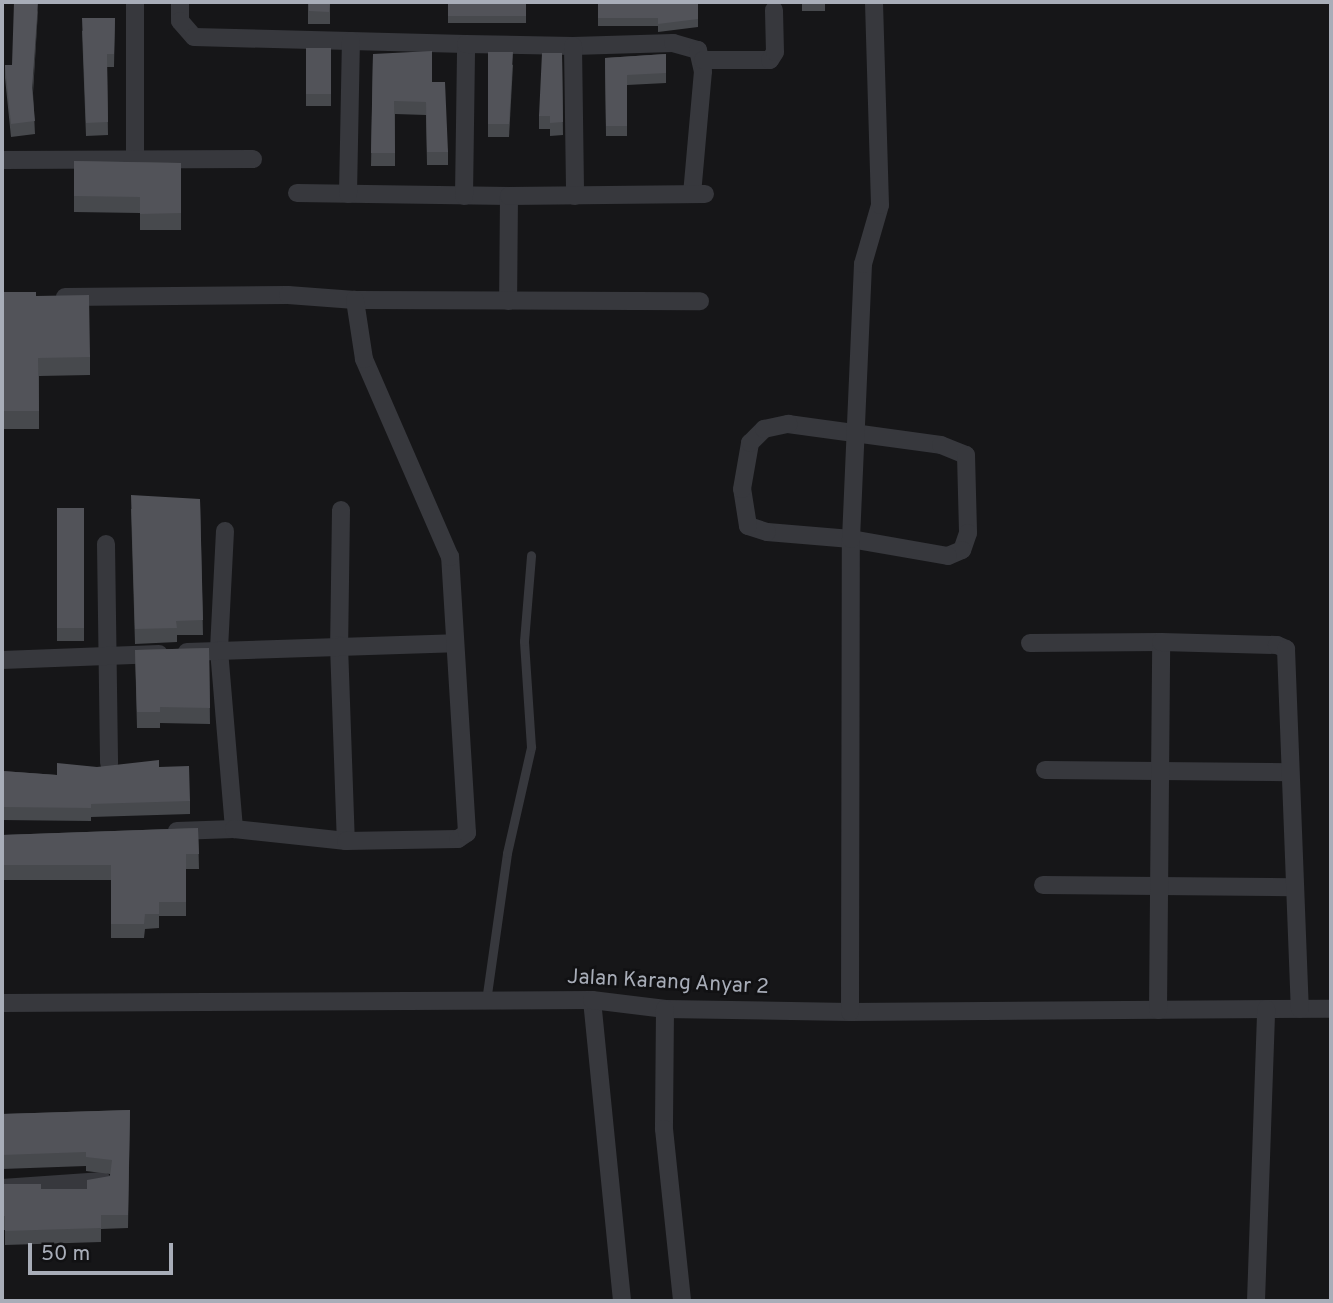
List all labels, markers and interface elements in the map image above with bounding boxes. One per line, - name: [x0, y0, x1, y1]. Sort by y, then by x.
- street label: Jalan Karang Anyar 2: [566, 965, 770, 1001]
- scale bar: [32, 1230, 177, 1274]
- text: 50 m: [41, 1241, 90, 1268]

